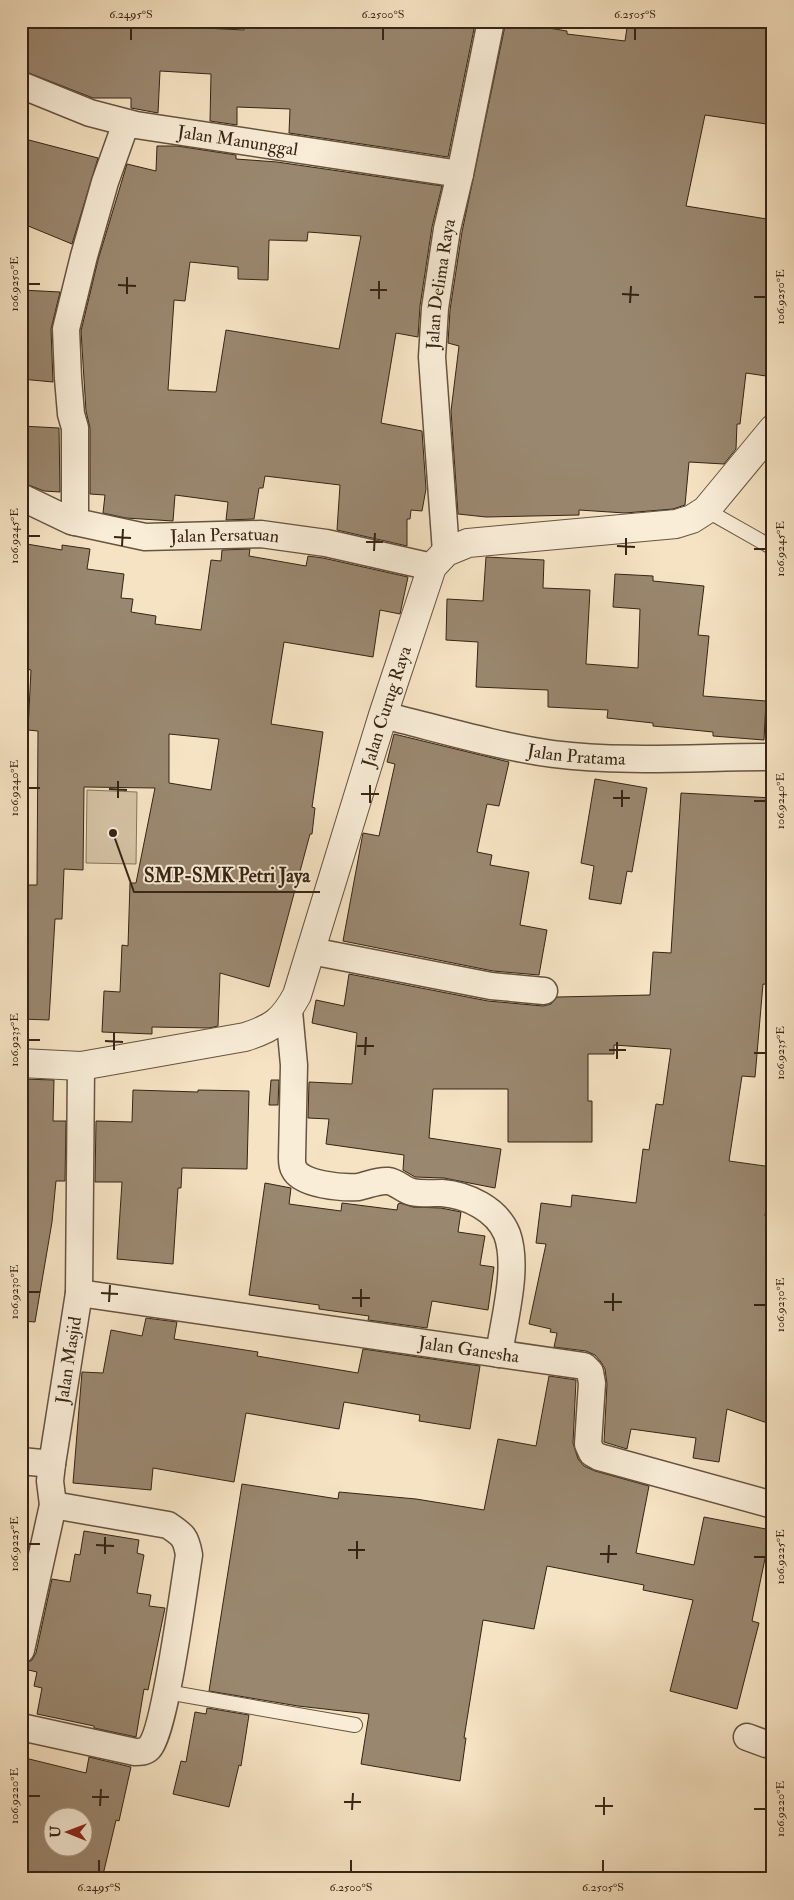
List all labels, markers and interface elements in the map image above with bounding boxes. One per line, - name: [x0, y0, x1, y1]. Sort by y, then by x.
- text: 6.2495°S: [109, 7, 153, 22]
- text: 6.2500°S: [362, 7, 404, 22]
- text: 6.2505°S: [614, 7, 656, 22]
- street label: Jalan Manunggal: [175, 120, 300, 161]
- street label: Jalan Delima Raya: [421, 216, 461, 351]
- text: 106.9250°E: [7, 256, 22, 312]
- text: 106.9250°E: [773, 269, 788, 325]
- text: 106.9245°E: [7, 508, 22, 564]
- text: 106.9245°E: [773, 521, 788, 577]
- street label: Jalan Persatuan: [169, 523, 281, 548]
- street label: Jalan Curug Raya: [356, 642, 417, 771]
- street label: Jalan Pratama: [524, 739, 626, 771]
- text: 106.9240°E: [7, 759, 22, 816]
- text: 106.9240°E: [773, 772, 788, 829]
- callout: SMP-SMK Petri Jaya: [134, 858, 320, 892]
- text: SMP-SMK Petri Jaya: [144, 864, 311, 889]
- text: 106.9235°E: [7, 1013, 22, 1067]
- text: 106.9235°E: [773, 1026, 788, 1080]
- text: 106.9230°E: [7, 1264, 22, 1319]
- text: 106.9230°E: [773, 1277, 788, 1332]
- street label: Jalan Masjid: [51, 1315, 87, 1406]
- street label: Jalan Ganesha: [416, 1331, 521, 1369]
- text: 106.9225°E: [7, 1516, 22, 1572]
- text: 106.9225°E: [773, 1529, 788, 1585]
- text: 106.9220°E: [7, 1768, 22, 1824]
- text: 106.9220°E: [773, 1781, 788, 1837]
- north arrow: [42, 1808, 92, 1858]
- text: U: [47, 1826, 64, 1838]
- text: 6.2495°S: [77, 1880, 121, 1895]
- text: 6.2500°S: [330, 1880, 372, 1895]
- text: 6.2505°S: [582, 1880, 624, 1895]

